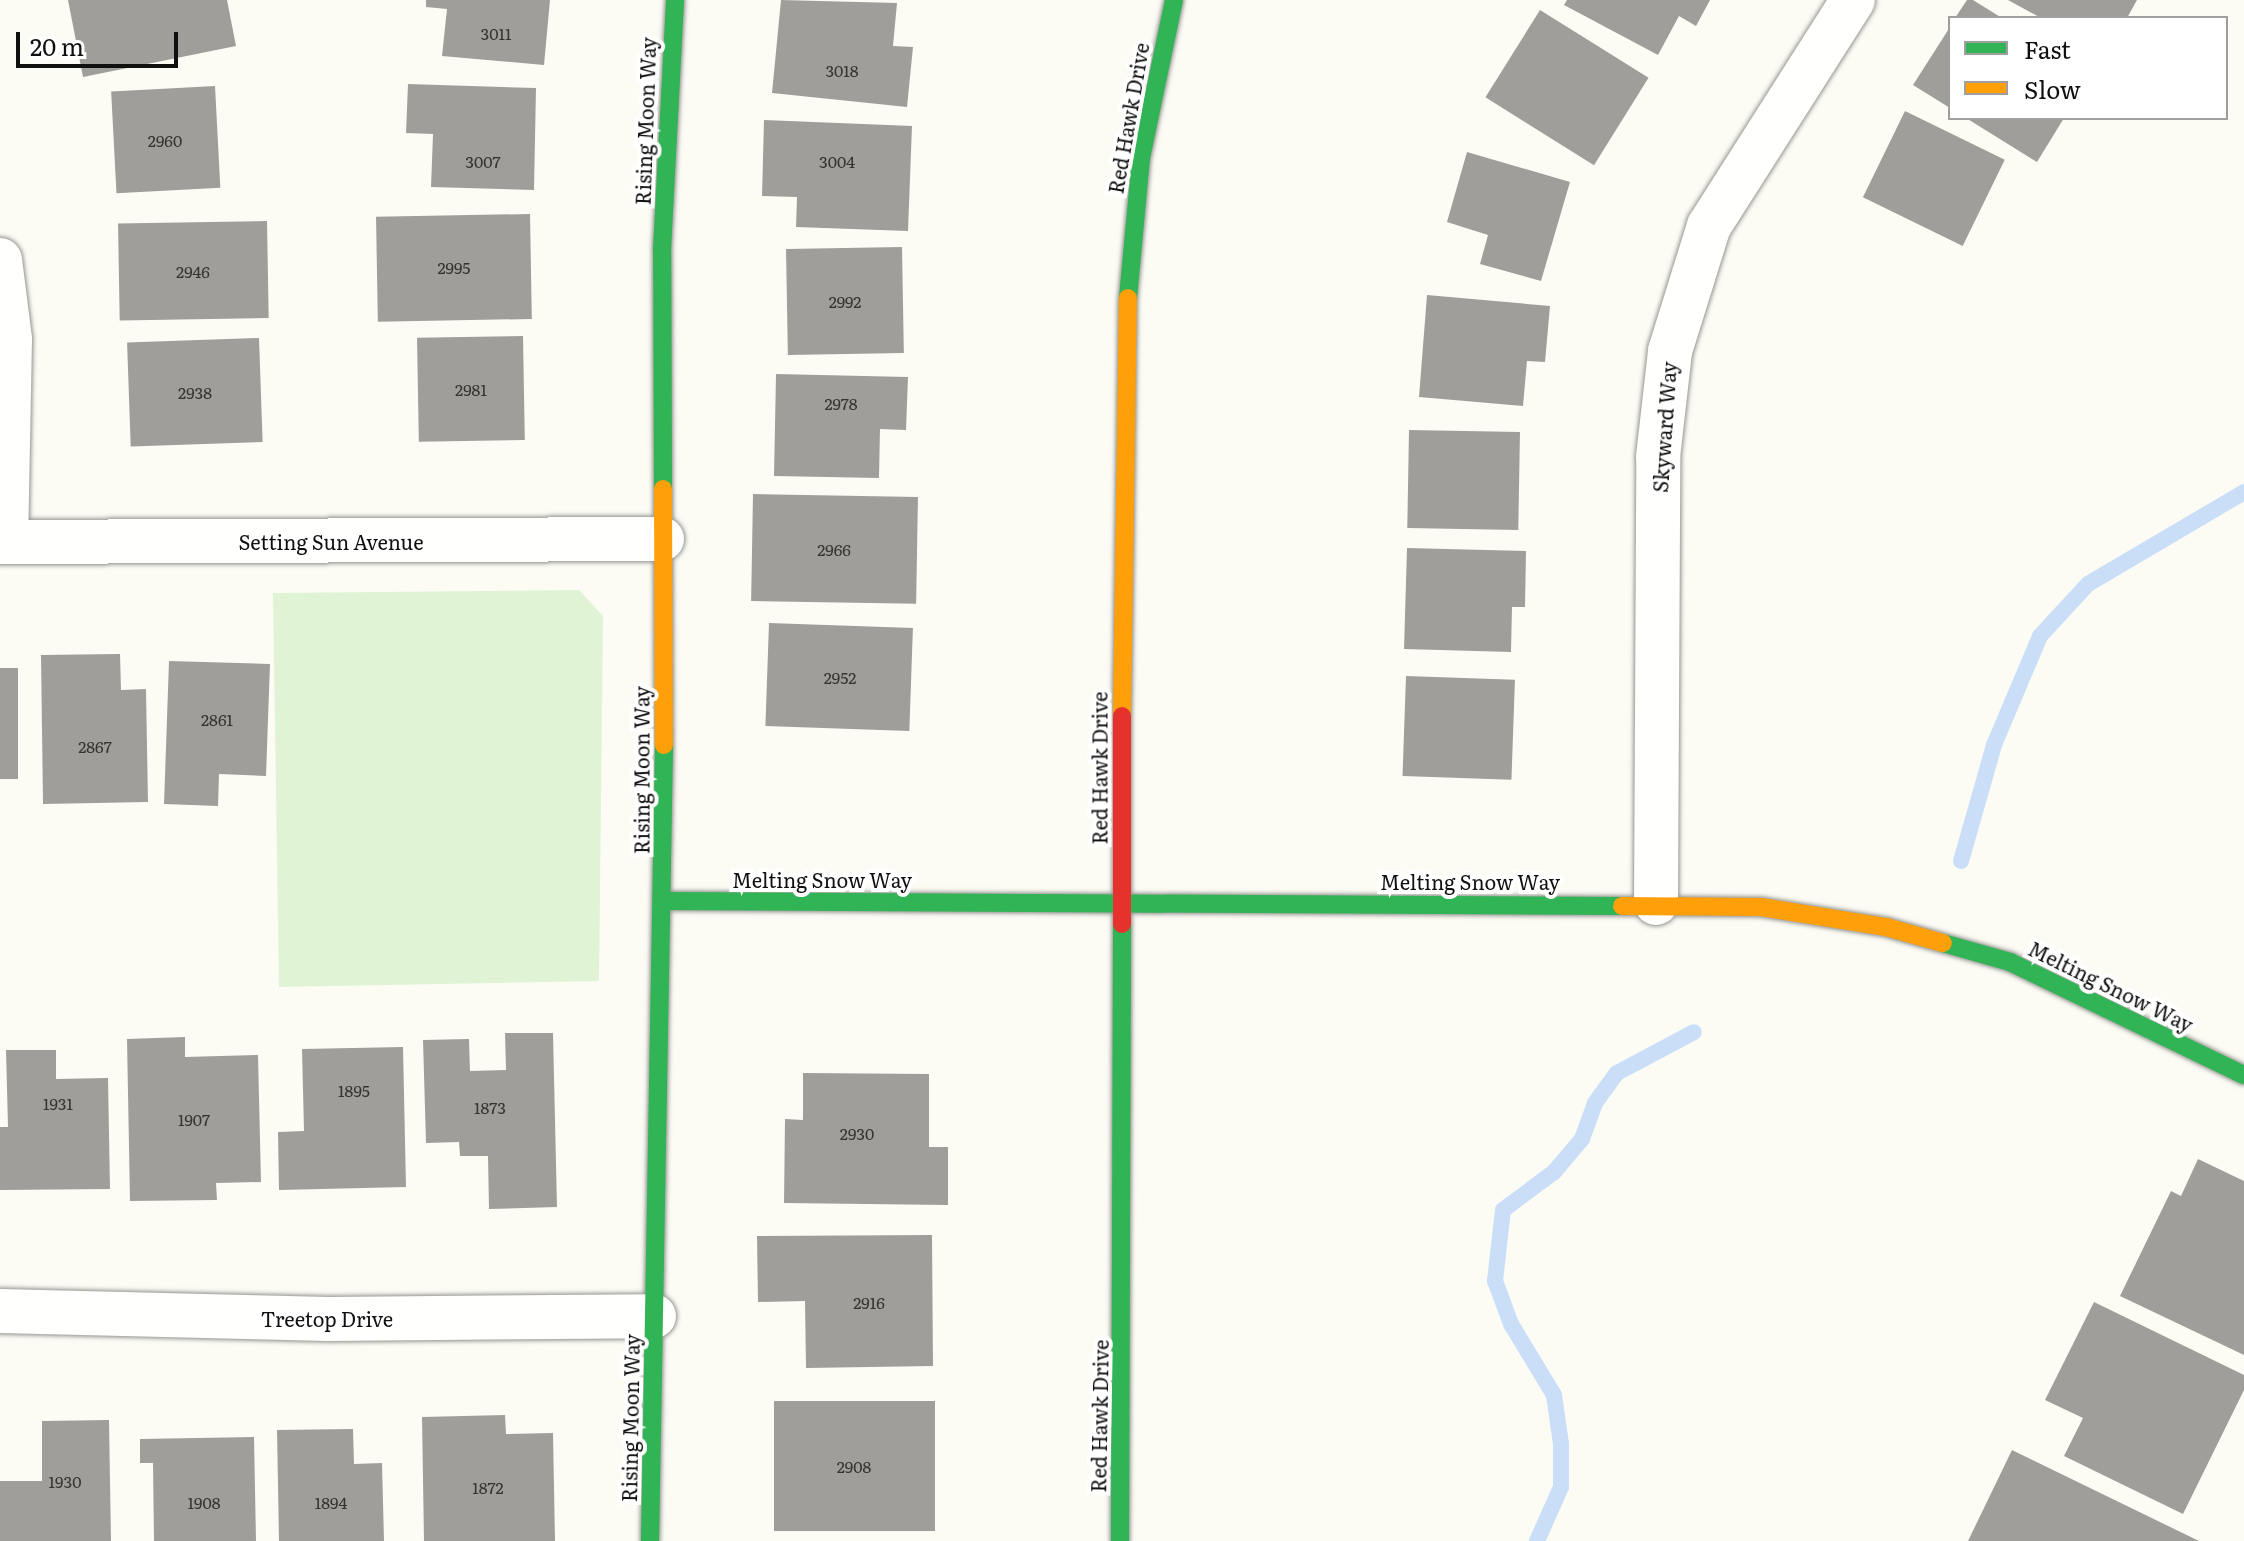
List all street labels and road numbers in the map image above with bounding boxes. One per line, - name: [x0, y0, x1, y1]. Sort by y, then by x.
- street label: Rising Moon Way: [630, 37, 660, 205]
- street label: Red Hawk Drive: [1103, 41, 1153, 195]
- street label: Skyward Way: [1647, 361, 1681, 493]
- street label: Setting Sun Avenue: [238, 529, 424, 553]
- street label: Rising Moon Way: [629, 686, 653, 854]
- street label: Red Hawk Drive: [1087, 692, 1111, 844]
- street label: Melting Snow Way: [732, 867, 912, 891]
- street label: Melting Snow Way: [1380, 869, 1560, 893]
- street label: Melting Snow Way: [2025, 936, 2197, 1036]
- street label: Treetop Drive: [261, 1306, 393, 1330]
- street label: Rising Moon Way: [617, 1334, 643, 1502]
- street label: Red Hawk Drive: [1086, 1339, 1112, 1493]

